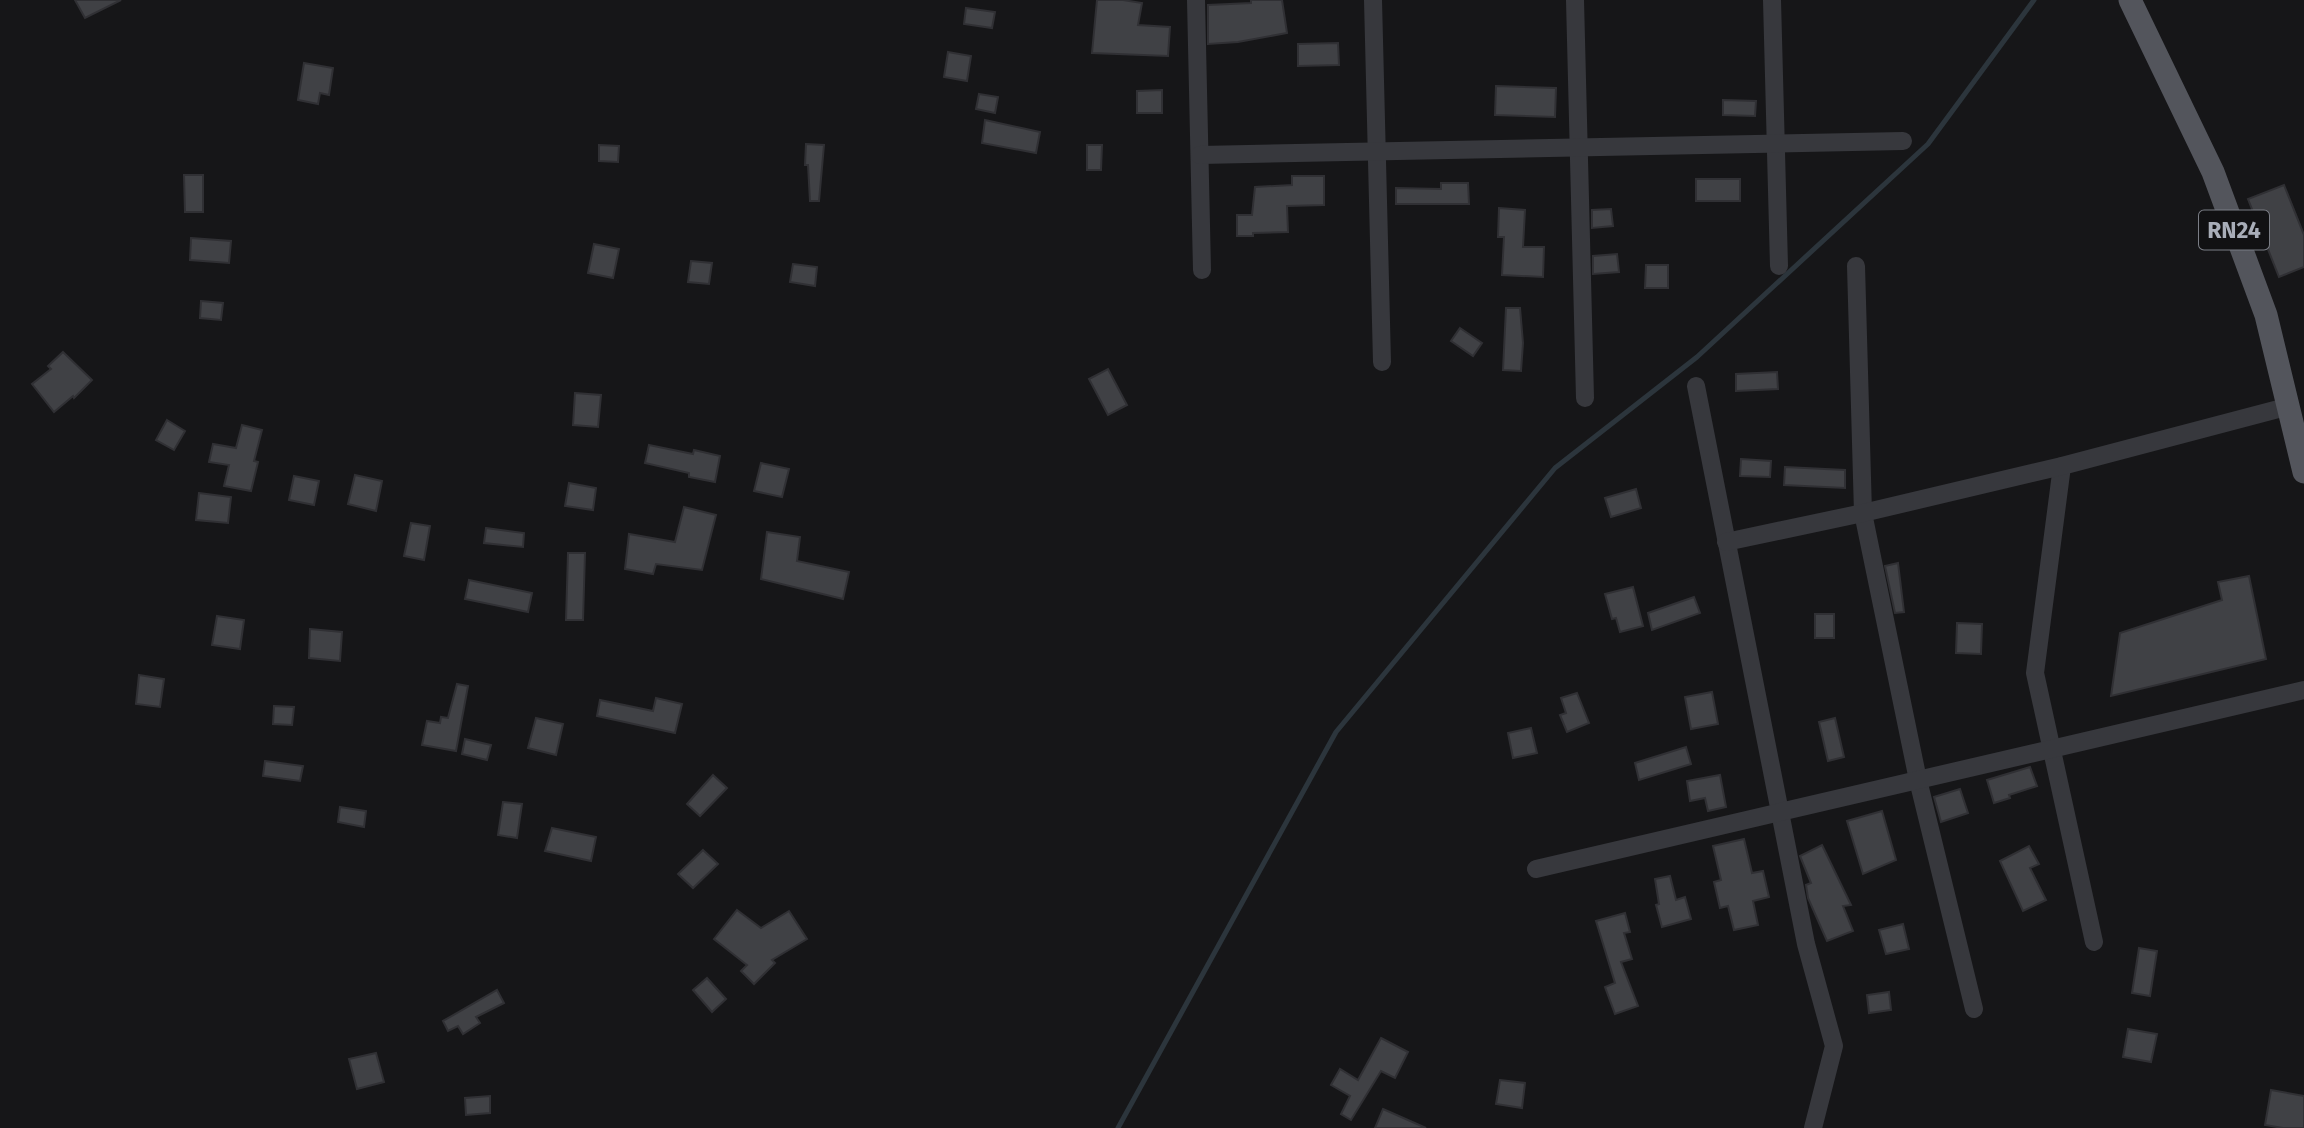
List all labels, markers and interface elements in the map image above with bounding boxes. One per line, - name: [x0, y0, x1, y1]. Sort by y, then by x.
- road number: RN24: [2199, 210, 2269, 249]

